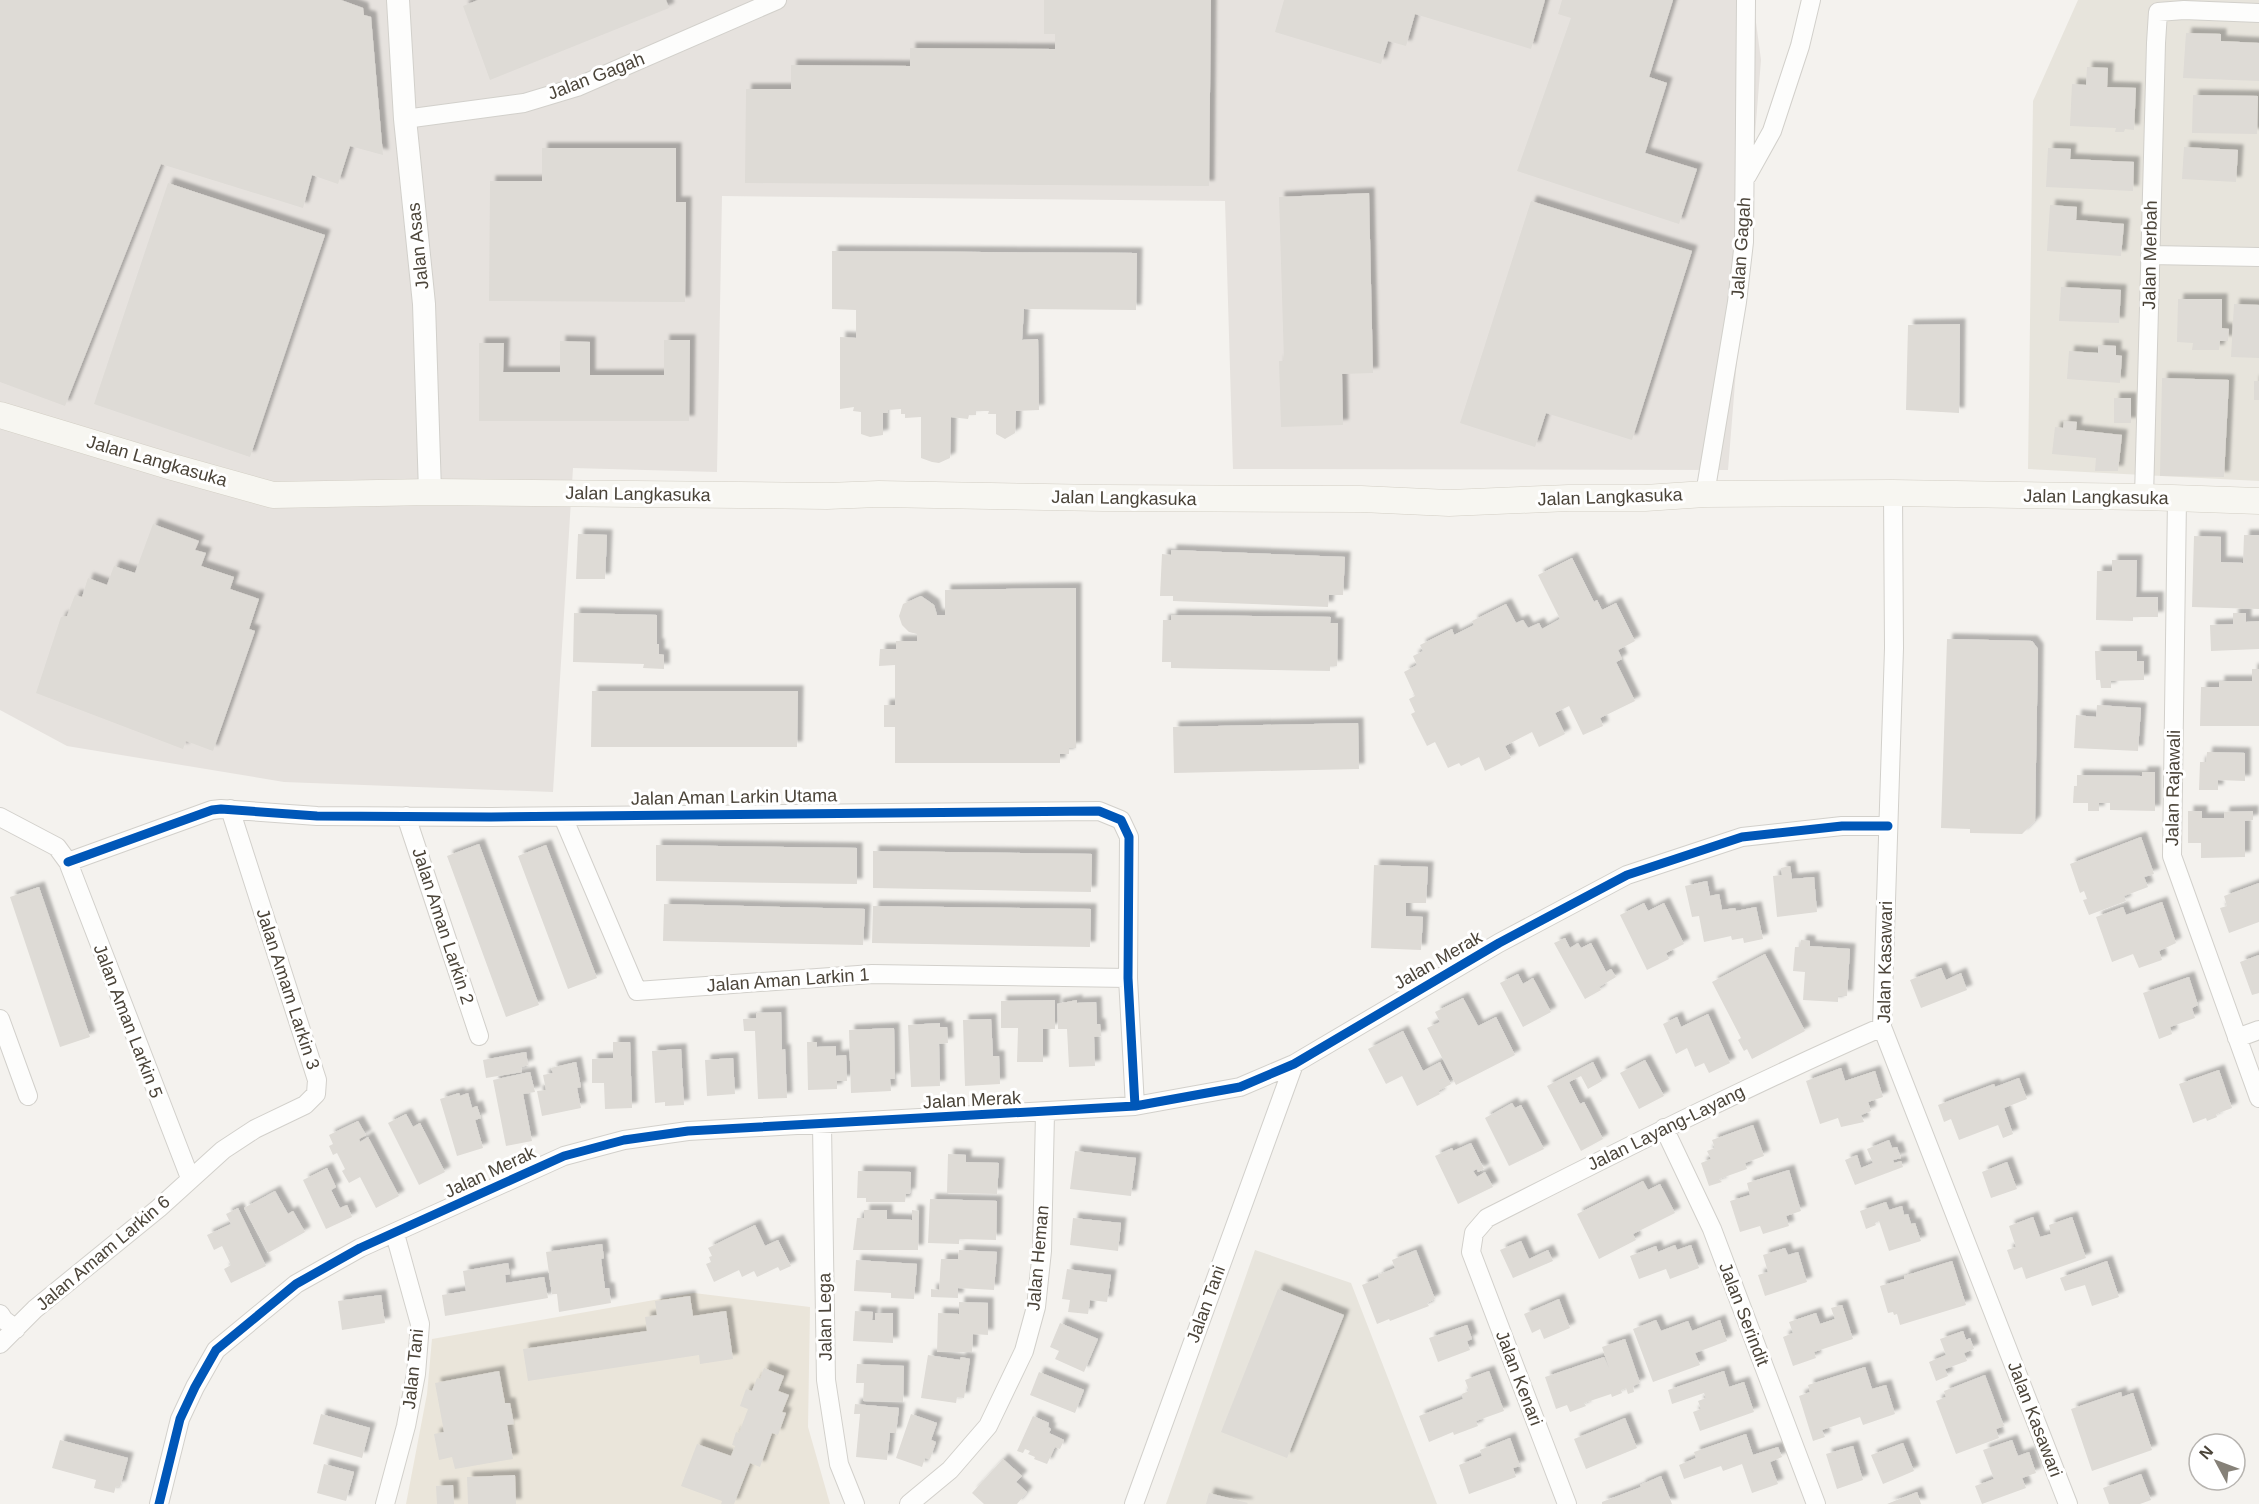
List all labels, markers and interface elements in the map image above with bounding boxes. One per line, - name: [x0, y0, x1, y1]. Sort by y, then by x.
- street label: Jalan Gagah: [545, 48, 647, 104]
- street label: Jalan Gagah: [1727, 196, 1755, 300]
- street label: Jalan Merbah: [2139, 200, 2161, 310]
- street label: Jalan Asas: [404, 202, 432, 290]
- street label: Jalan Langkasuka: [84, 431, 230, 491]
- street label: Jalan Langkasuka: [565, 483, 712, 505]
- street label: Jalan Langkasuka: [1537, 484, 1684, 510]
- street label: Jalan Langkasuka: [2023, 486, 2170, 508]
- street label: Jalan Langkasuka: [1051, 487, 1198, 509]
- street label: Jalan Rajawali: [2162, 730, 2184, 846]
- street label: Jalan Aman Larkin Utama: [631, 785, 838, 809]
- street label: Jalan Aman Larkin 2: [408, 845, 478, 1007]
- street label: Jalan Kasawari: [1874, 901, 1896, 1023]
- street label: Jalan Amam Larkin 3: [253, 906, 323, 1072]
- street label: Jalan Merak: [1391, 926, 1486, 993]
- street label: Jalan Aman Larkin 5: [89, 941, 167, 1101]
- street label: Jalan Aman Larkin 1: [706, 964, 870, 996]
- street label: Jalan Layang-Layang: [1584, 1081, 1748, 1175]
- street label: Jalan Merak: [923, 1087, 1022, 1113]
- street label: Jalan Merak: [441, 1142, 540, 1202]
- street label: Jalan Amam Larkin 6: [32, 1191, 174, 1315]
- street label: Jalan Heman: [1023, 1204, 1053, 1312]
- street label: Jalan Serindit: [1715, 1259, 1773, 1369]
- street label: Jalan Tani: [1183, 1263, 1229, 1345]
- street label: Jalan Lega: [814, 1272, 836, 1361]
- street label: Jalan Tani: [399, 1328, 427, 1410]
- street label: Jalan Kenari: [1492, 1328, 1546, 1428]
- street label: Jalan Kasawari: [2004, 1358, 2066, 1480]
- north arrow: [2187, 1432, 2247, 1492]
- text: N: [2196, 1443, 2216, 1462]

